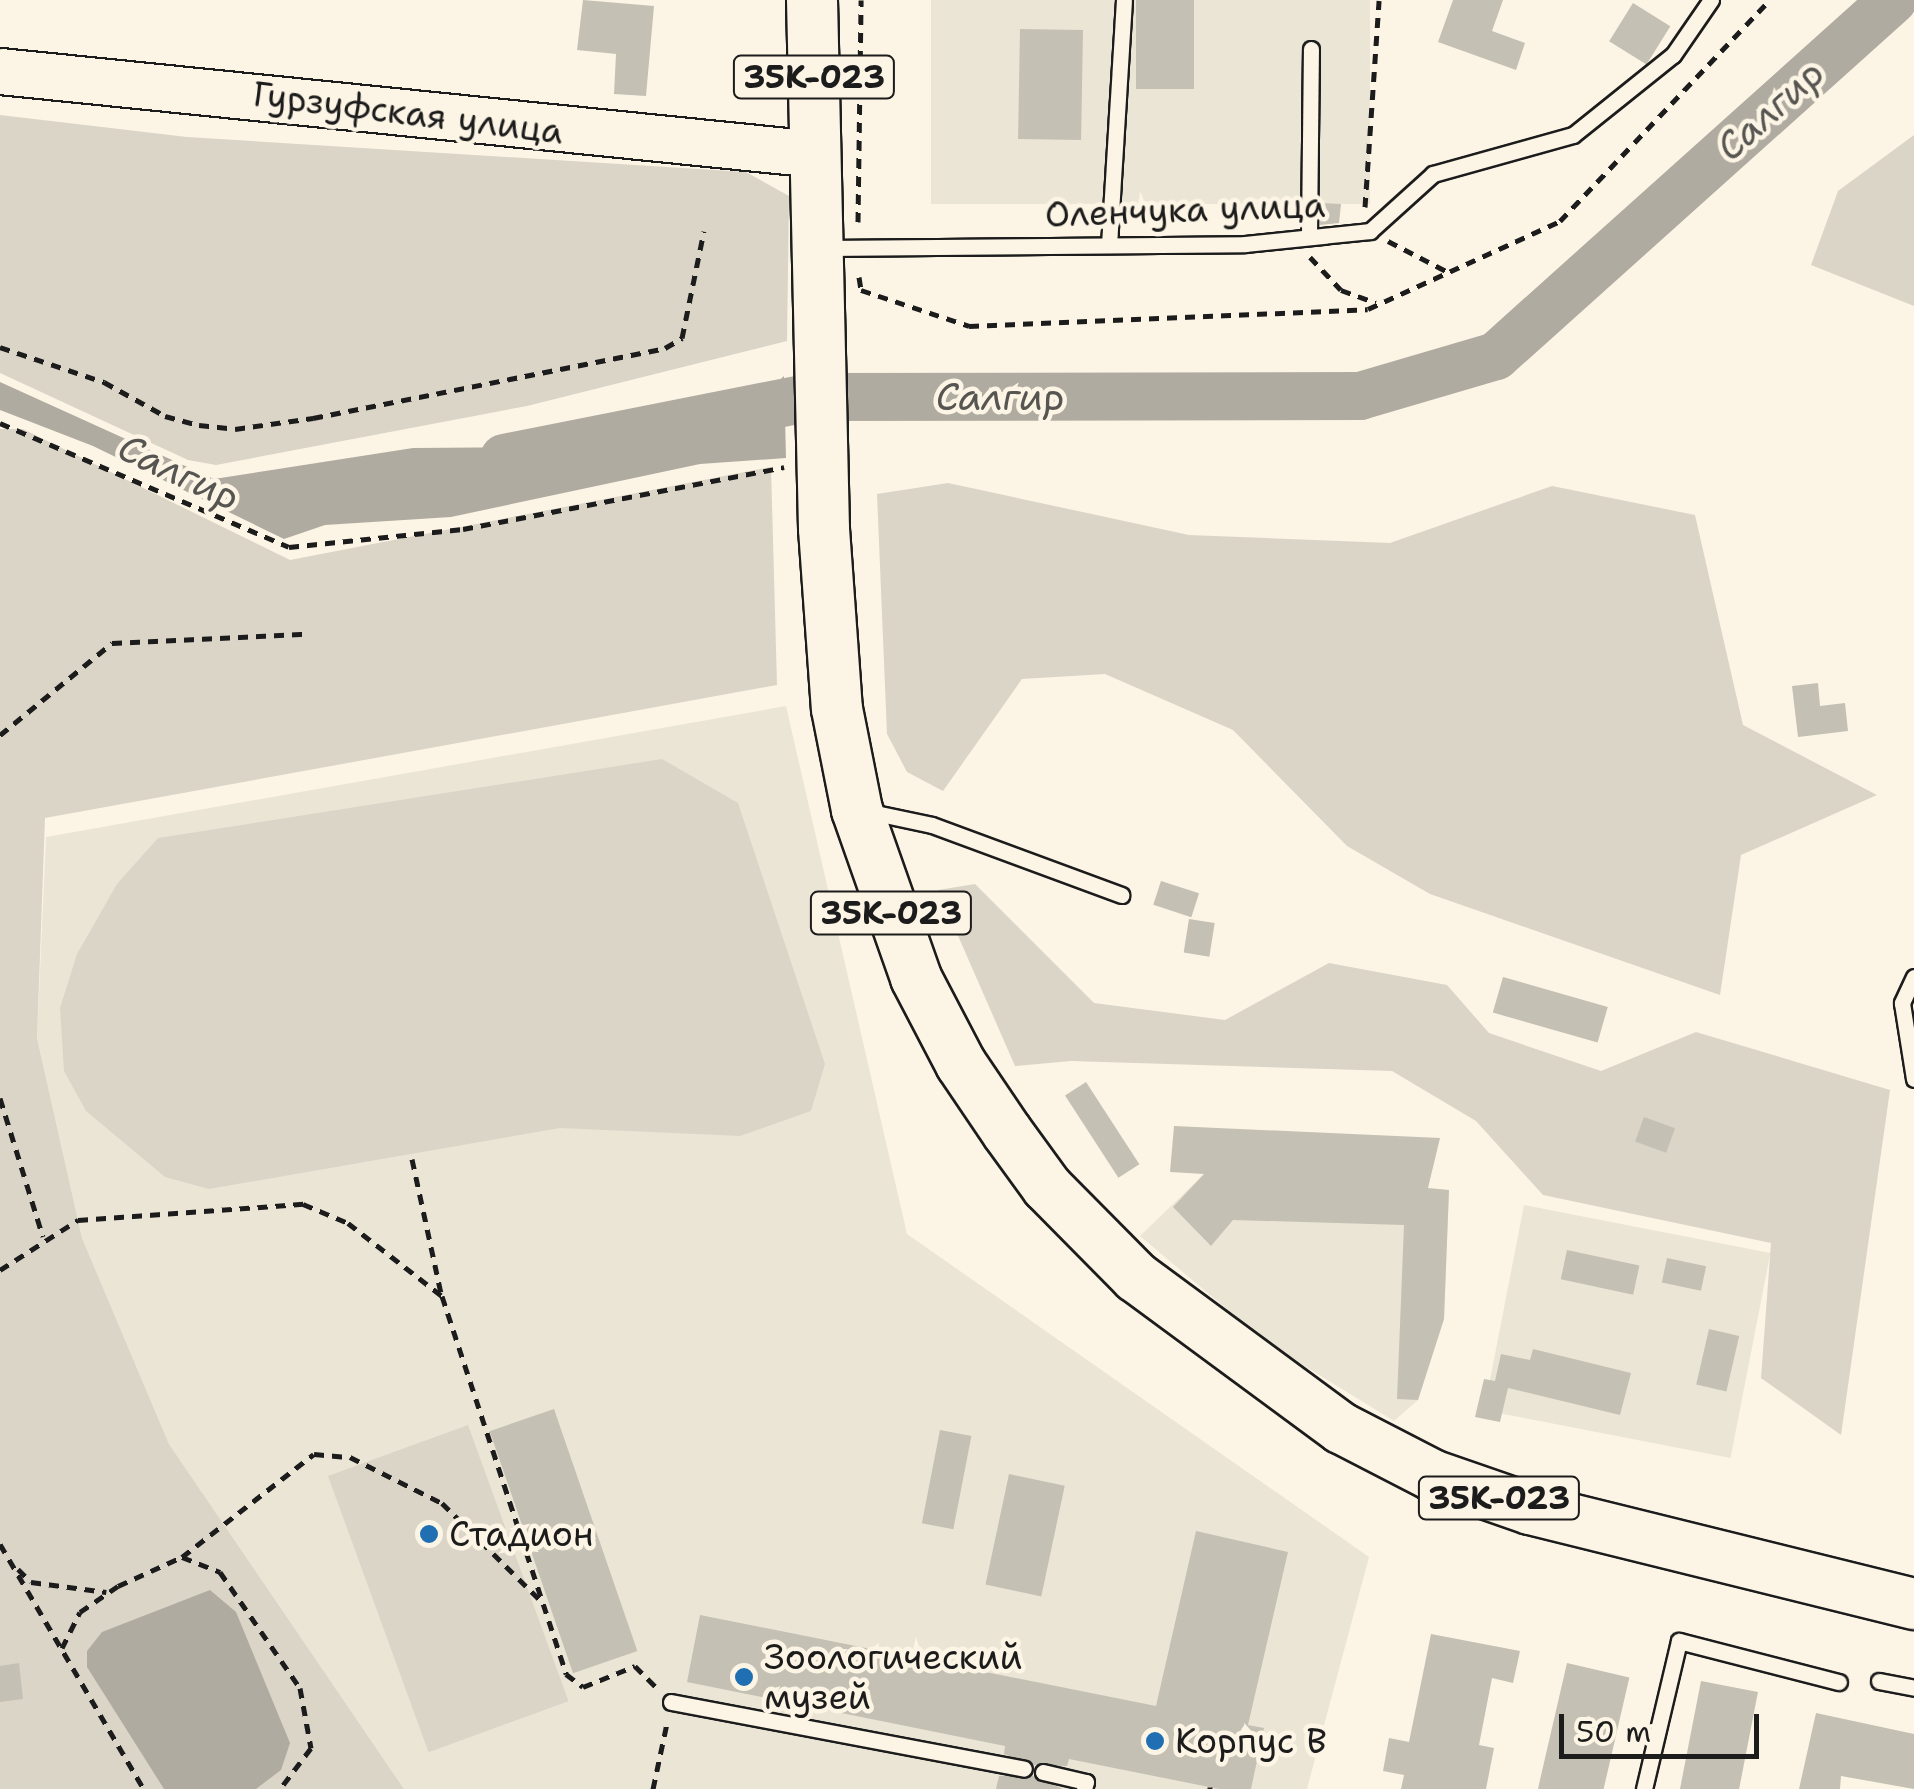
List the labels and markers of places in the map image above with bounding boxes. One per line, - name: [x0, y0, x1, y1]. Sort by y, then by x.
- place label: Стадион: [449, 1513, 593, 1555]
- marker: Стадион: [418, 1523, 440, 1545]
- place label: Зоологический музей: [764, 1636, 1022, 1718]
- marker: Зоологический музей: [733, 1666, 755, 1688]
- place label: Корпус В: [1175, 1720, 1327, 1762]
- marker: Корпус В: [1144, 1730, 1166, 1752]

